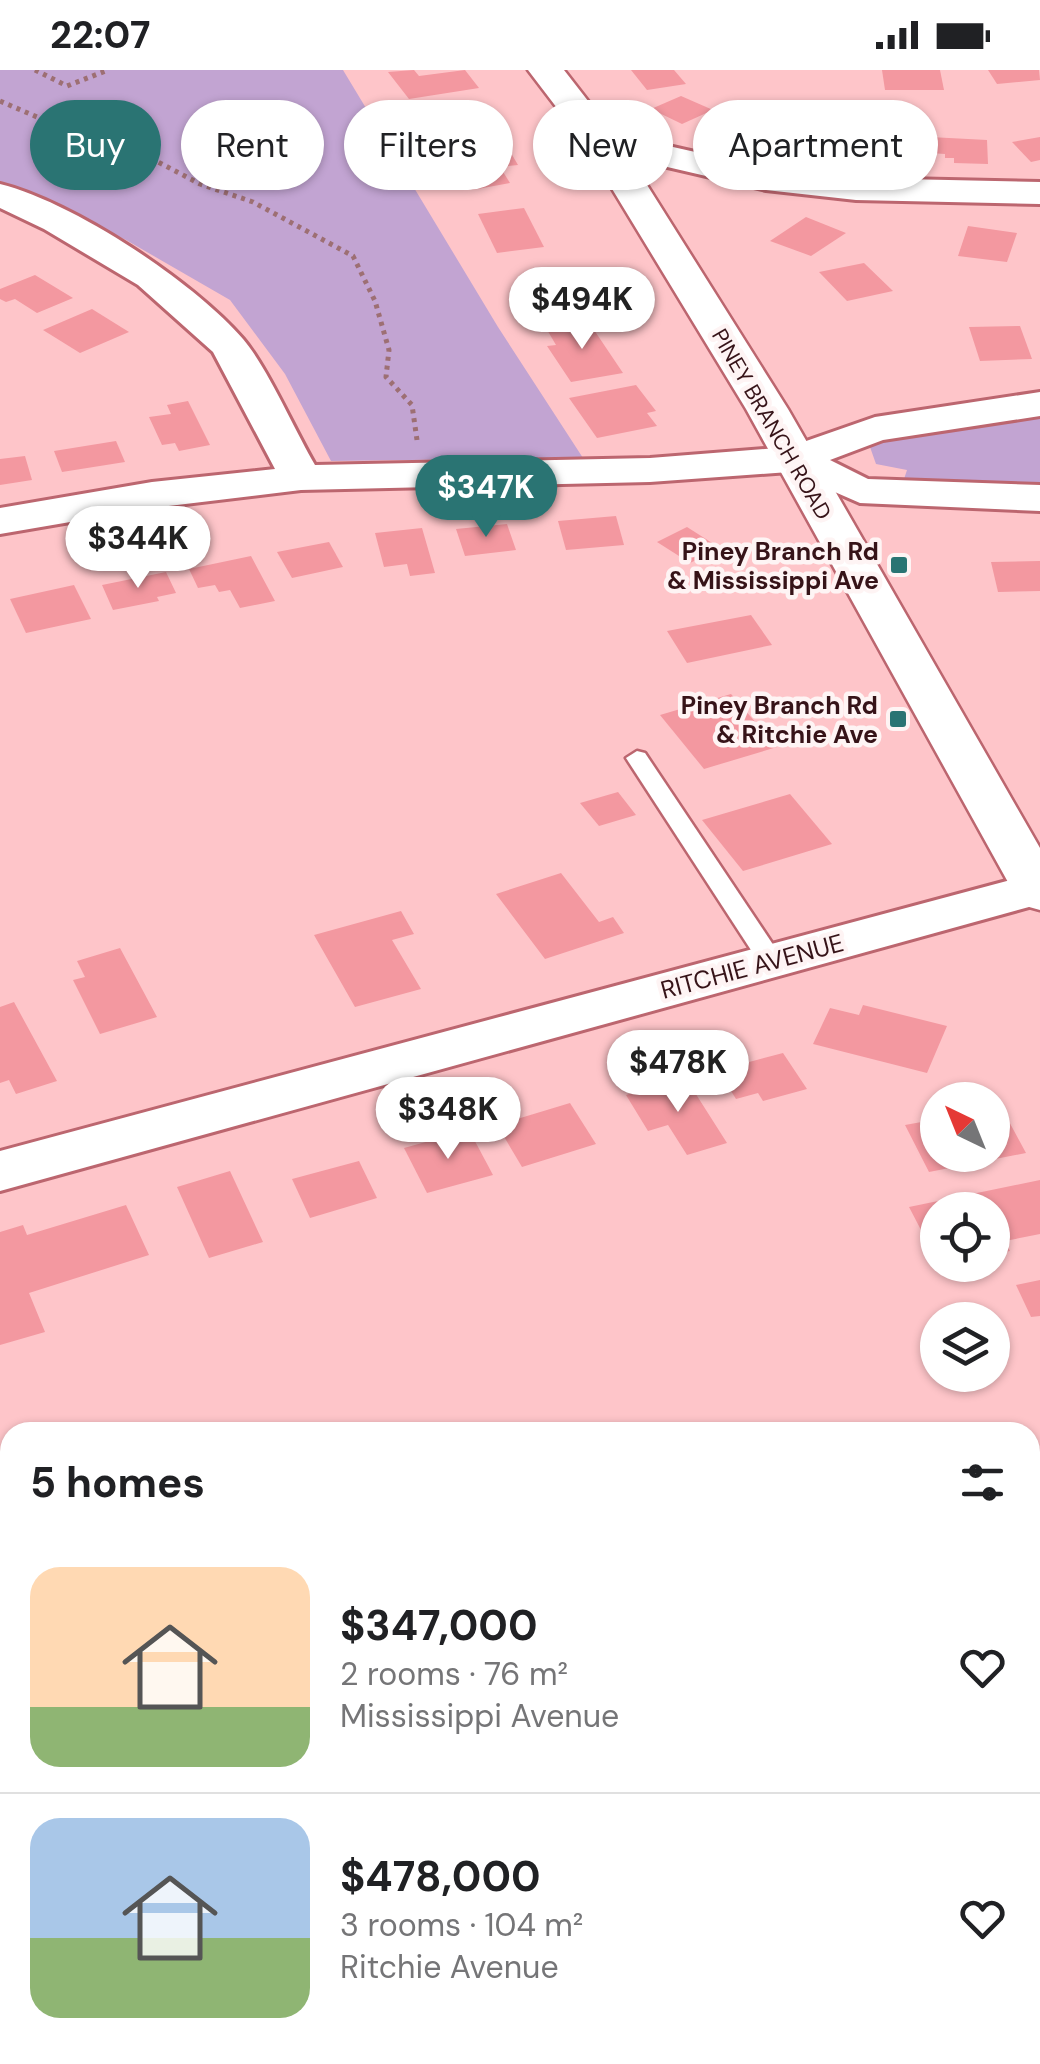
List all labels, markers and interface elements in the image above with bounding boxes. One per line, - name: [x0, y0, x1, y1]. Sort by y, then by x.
- text: 22:07: [50, 10, 150, 60]
- chip: Buy: [30, 100, 161, 190]
- chip: Rent: [181, 100, 324, 190]
- chip: Filters: [344, 100, 513, 190]
- chip: New: [533, 100, 673, 190]
- chip: Apartment: [693, 100, 938, 190]
- pin: $494K: [512, 267, 652, 352]
- text: $494K: [531, 278, 633, 320]
- street label: PINEY BRANCH ROAD: [705, 324, 838, 525]
- pin: $347K: [416, 455, 556, 540]
- text: $347K: [437, 466, 535, 508]
- pin: $344K: [68, 506, 208, 591]
- text: $344K: [87, 517, 189, 559]
- place label: Piney Branch Rd & Mississippi Ave: [667, 535, 879, 597]
- marker: Piney Branch Rd & Mississippi Ave: [888, 554, 910, 576]
- place label: Piney Branch Rd & Ritchie Ave: [681, 689, 878, 751]
- marker: Piney Branch Rd & Ritchie Ave: [887, 708, 909, 730]
- street label: RITCHIE AVENUE: [657, 926, 847, 1007]
- pin: $478K: [608, 1030, 748, 1115]
- text: $478K: [629, 1041, 727, 1083]
- pin: $348K: [378, 1077, 518, 1162]
- north arrow: [920, 1082, 1010, 1172]
- map controls: [920, 1082, 1010, 1392]
- text: $348K: [398, 1088, 498, 1130]
- button: locate: [920, 1192, 1010, 1282]
- button: layers: [920, 1302, 1010, 1392]
- text: 5 homes: [30, 1455, 205, 1510]
- icon: filters: [955, 1455, 1010, 1510]
- text: $347,000: [340, 1598, 537, 1653]
- icon: home: [110, 1607, 230, 1727]
- icon: heart: [955, 1640, 1010, 1695]
- text: 2 rooms · 76 m²: [340, 1653, 568, 1695]
- text: Mississippi Avenue: [340, 1695, 619, 1737]
- text: $478,000: [340, 1849, 541, 1904]
- icon: home: [110, 1858, 230, 1978]
- icon: heart: [955, 1891, 1010, 1946]
- text: 3 rooms · 104 m²: [340, 1904, 583, 1946]
- text: Ritchie Avenue: [340, 1946, 559, 1988]

